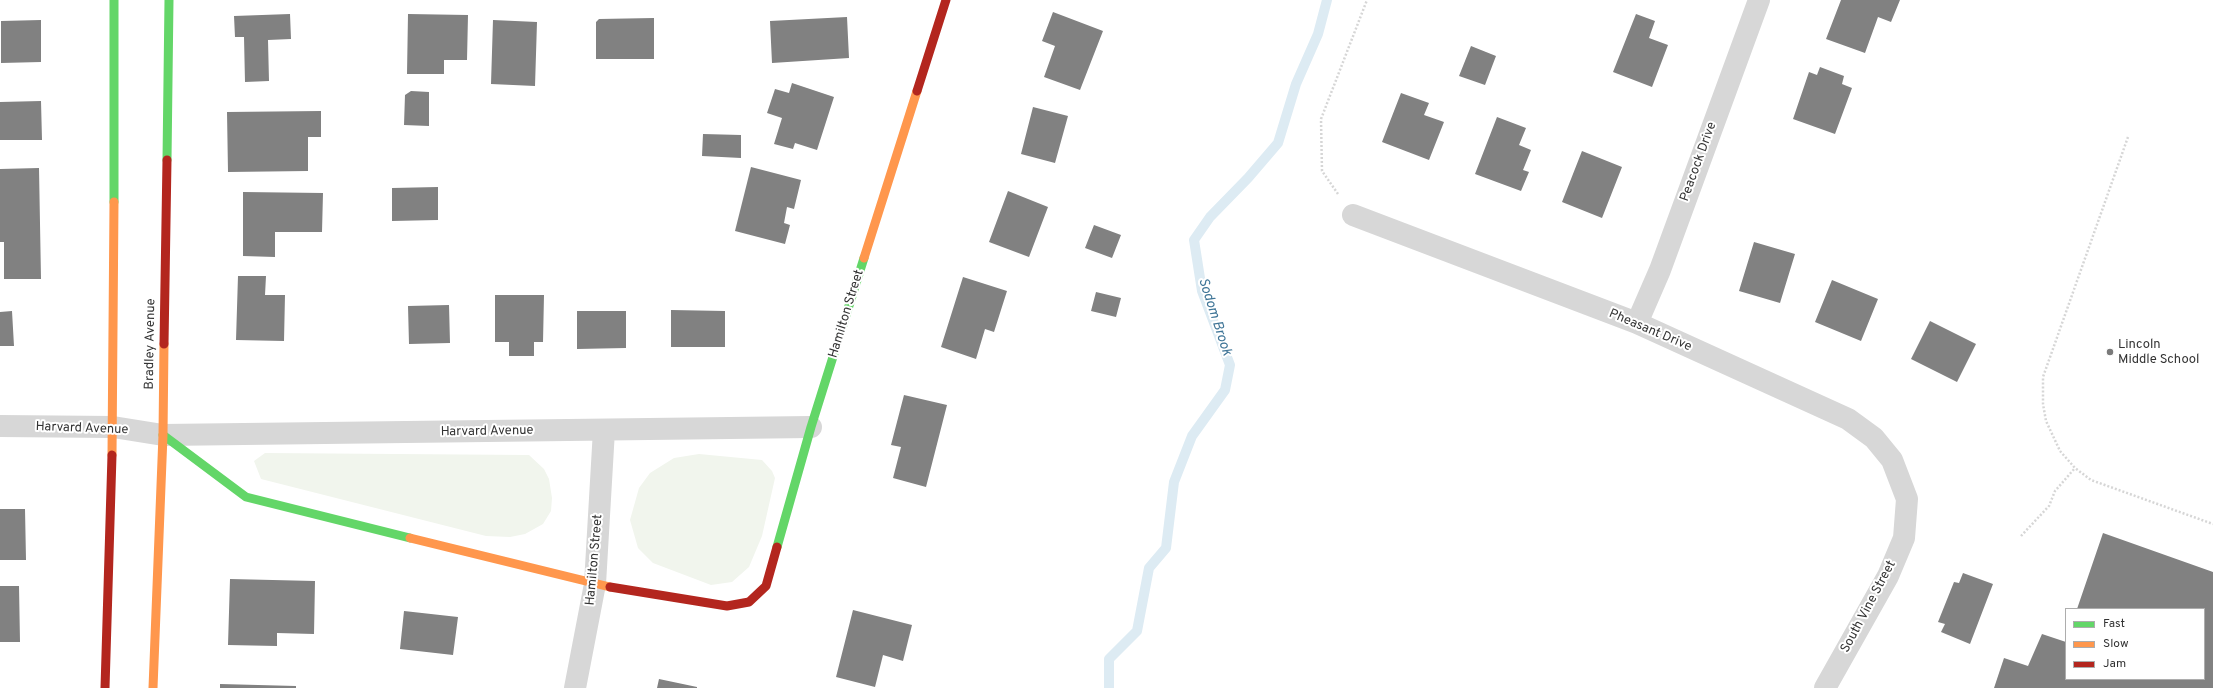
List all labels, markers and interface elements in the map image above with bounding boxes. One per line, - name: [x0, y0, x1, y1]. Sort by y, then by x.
- street label: Peacock Drive: [1677, 120, 1721, 204]
- street label: Hamilton Street: [826, 268, 868, 360]
- water label: Sodom Brook: [1194, 276, 1234, 358]
- street label: Bradley Avenue: [142, 298, 160, 390]
- street label: Pheasant Drive: [1606, 307, 1694, 355]
- place label: Lincoln Middle School: [2118, 337, 2200, 368]
- marker: Lincoln Middle School: [2105, 347, 2115, 357]
- street label: Harvard Avenue: [35, 420, 129, 438]
- street label: Harvard Avenue: [440, 423, 534, 441]
- street label: Hamilton Street: [583, 514, 607, 606]
- street label: South Vine Street: [1838, 558, 1900, 656]
- legend: [2065, 608, 2205, 680]
- text: Fast: [2103, 616, 2125, 632]
- text: Slow: [2103, 636, 2129, 652]
- text: Jam: [2103, 656, 2126, 672]

